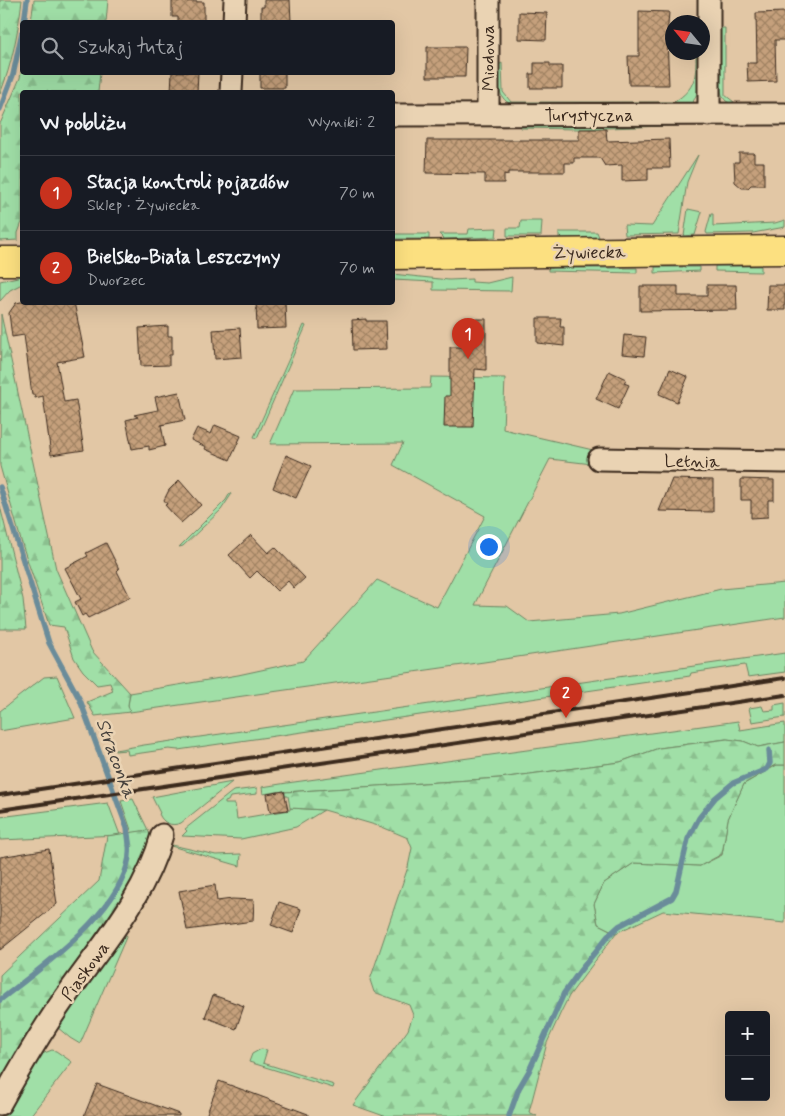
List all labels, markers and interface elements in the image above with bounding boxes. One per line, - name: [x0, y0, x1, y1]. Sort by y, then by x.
- north arrow: [665, 15, 710, 60]
- search box: [20, 20, 395, 75]
- street label: Miodowa: [477, 25, 501, 91]
- icon: search: [38, 34, 66, 62]
- text: Szukaj tutaj: [78, 35, 183, 60]
- street label: Turystyczna: [545, 104, 633, 128]
- text: W pobliżu: [40, 109, 126, 137]
- text: Wyniki: 2: [308, 112, 375, 133]
- text: Stacja kontroli pojazdów: [87, 170, 289, 195]
- text: 1: [52, 183, 60, 204]
- text: 70 m: [339, 183, 375, 204]
- text: Sklep · Żywiecka: [87, 195, 200, 216]
- street label: Żywiecka: [552, 240, 626, 266]
- text: Bielsko-Biała Leszczyny: [87, 245, 280, 270]
- text: 2: [52, 258, 60, 279]
- text: 70 m: [339, 258, 375, 279]
- text: Dworzec: [87, 270, 145, 291]
- pin: 1: [452, 318, 484, 359]
- street label: Letnia: [664, 450, 720, 474]
- your location: [476, 534, 502, 560]
- pin: 2: [550, 677, 582, 718]
- water label: Straconka: [90, 715, 142, 803]
- street label: Piaskowa: [56, 937, 116, 1006]
- map controls: [725, 1011, 770, 1101]
- button: +: [725, 1011, 770, 1056]
- button: −: [725, 1056, 770, 1101]

